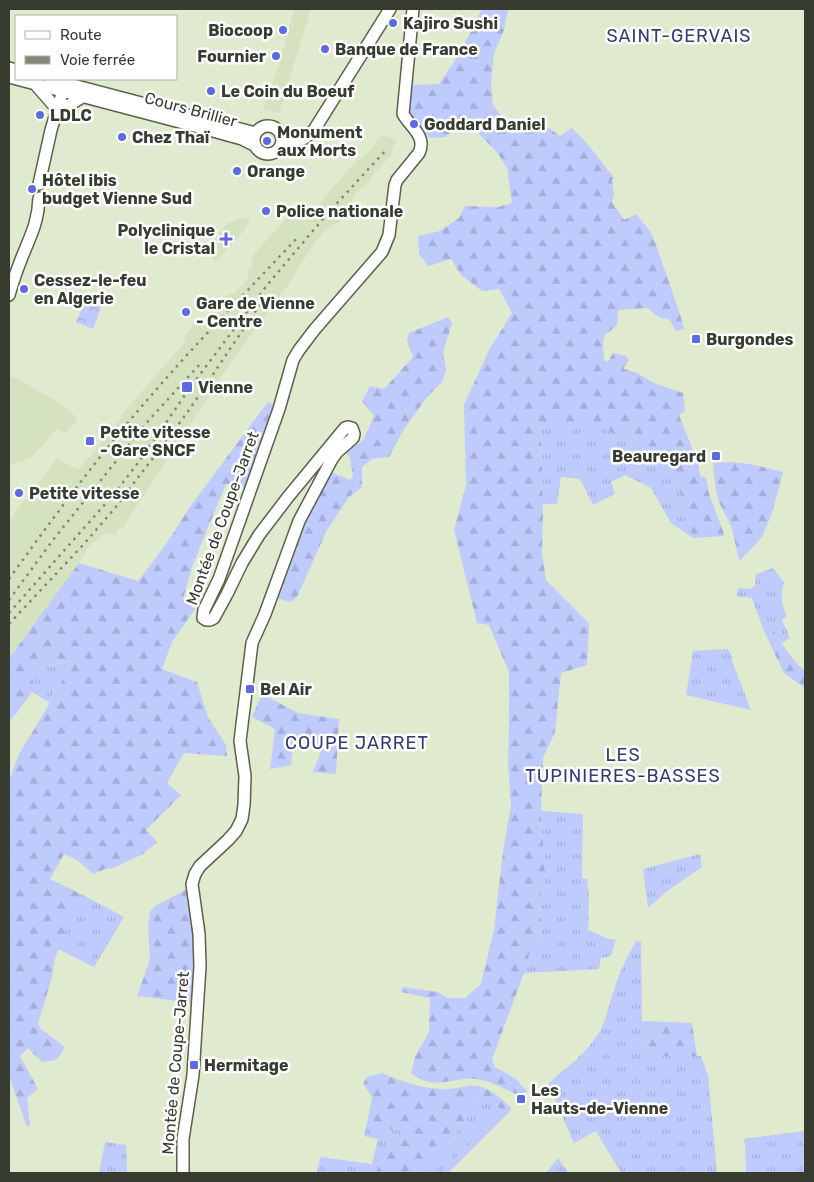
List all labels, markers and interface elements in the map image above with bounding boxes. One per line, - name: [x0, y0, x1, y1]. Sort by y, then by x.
- place label: Kajiro Sushi: [403, 14, 498, 33]
- legend: [15, 15, 178, 80]
- marker: Kajiro Sushi: [387, 17, 399, 29]
- place label: Biocoop: [208, 21, 273, 40]
- marker: Biocoop: [277, 24, 289, 36]
- district label: SAINT-GERVAIS: [606, 25, 752, 47]
- text: Route: [60, 26, 102, 44]
- place label: Banque de France: [335, 40, 478, 59]
- marker: Banque de France: [319, 43, 331, 55]
- place label: Fournier: [197, 47, 267, 66]
- marker: Fournier: [270, 50, 282, 62]
- text: Voie ferrée: [60, 51, 135, 69]
- place label: Le Coin du Boeuf: [221, 82, 355, 101]
- marker: Le Coin du Boeuf: [205, 85, 217, 97]
- street label: Cours Brillier: [143, 88, 239, 131]
- place label: LDLC: [50, 106, 92, 125]
- marker: LDLC: [34, 109, 46, 121]
- place label: Goddard Daniel: [424, 115, 545, 134]
- marker: Goddard Daniel: [408, 118, 420, 130]
- place label: Monument aux Morts: [277, 123, 363, 160]
- place label: Chez Thaï: [132, 128, 211, 147]
- marker: Chez Thaï: [116, 131, 128, 143]
- marker: Monument aux Morts: [261, 135, 273, 147]
- place label: Orange: [247, 162, 305, 181]
- marker: Orange: [231, 165, 243, 177]
- place label: Hôtel ibis budget Vienne Sud: [42, 171, 192, 208]
- marker: Hôtel ibis budget Vienne Sud: [26, 183, 38, 195]
- place label: Police nationale: [276, 202, 403, 221]
- marker: Police nationale: [260, 205, 272, 217]
- place label: Polyclinique le Cristal: [117, 221, 215, 258]
- marker: Polyclinique le Cristal: [219, 232, 233, 246]
- place label: Cessez-le-feu en Algerie: [34, 271, 147, 308]
- marker: Cessez-le-feu en Algerie: [18, 283, 30, 295]
- place label: Gare de Vienne - Centre: [196, 294, 315, 331]
- marker: Gare de Vienne - Centre: [180, 306, 192, 318]
- place label: Burgondes: [706, 330, 794, 349]
- marker: Burgondes: [690, 333, 702, 345]
- place label: Vienne: [198, 378, 253, 397]
- marker: Vienne: [180, 380, 194, 394]
- place label: Petite vitesse - Gare SNCF: [100, 423, 211, 460]
- street label: Montée de Coupe-Jarret: [182, 429, 263, 608]
- marker: Petite vitesse - Gare SNCF: [84, 435, 96, 447]
- place label: Beauregard: [612, 447, 706, 466]
- marker: Beauregard: [710, 450, 722, 462]
- place label: Petite vitesse: [29, 484, 140, 503]
- marker: Petite vitesse: [13, 487, 25, 499]
- place label: Bel Air: [260, 680, 312, 699]
- marker: Bel Air: [244, 683, 256, 695]
- district label: COUPE JARRET: [285, 732, 429, 754]
- district label: LES TUPINIERES-BASSES: [525, 744, 721, 787]
- street label: Montée de Coupe-Jarret: [158, 971, 193, 1155]
- place label: Hermitage: [204, 1056, 288, 1075]
- marker: Hermitage: [188, 1059, 200, 1071]
- place label: Les Hauts-de-Vienne: [531, 1081, 668, 1118]
- marker: Les Hauts-de-Vienne: [515, 1093, 527, 1105]

